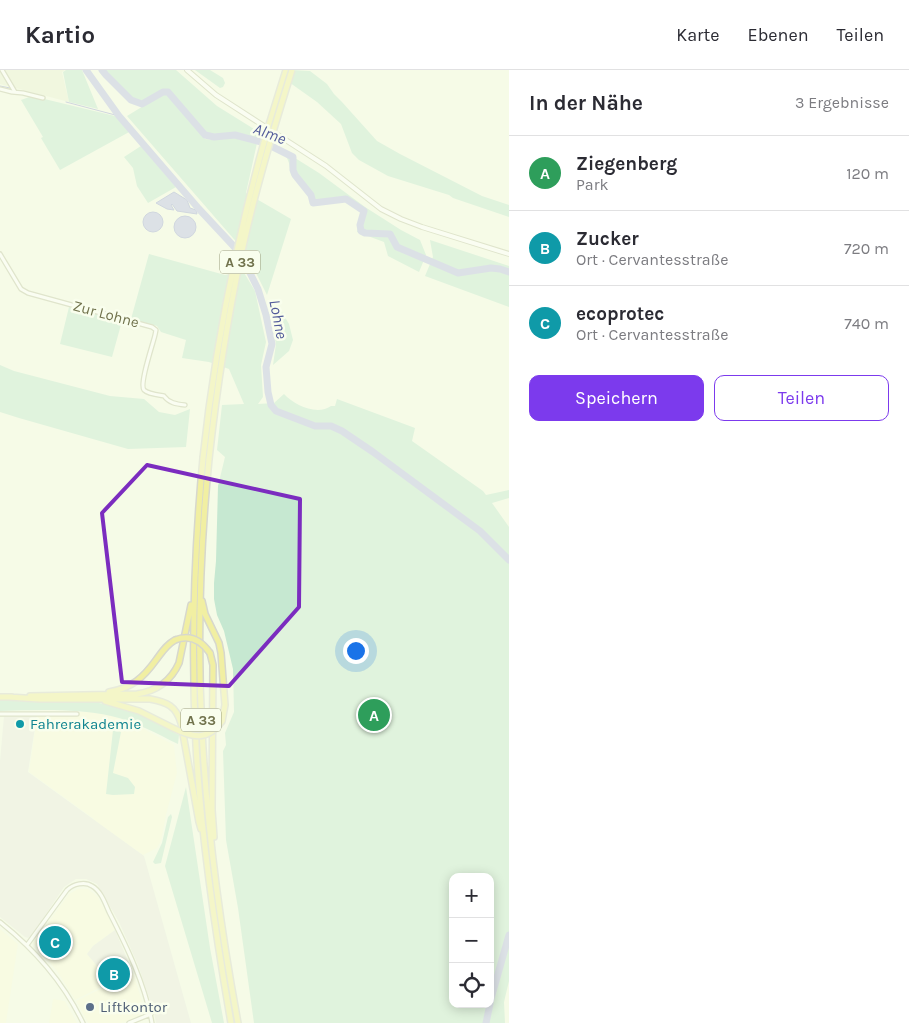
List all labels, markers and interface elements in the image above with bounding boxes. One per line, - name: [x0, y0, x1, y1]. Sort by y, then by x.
- text: Kartio: [25, 21, 95, 49]
- text: Karte: [676, 24, 720, 46]
- text: Ebenen: [748, 24, 809, 46]
- text: Teilen: [837, 24, 884, 46]
- text: In der Nähe: [529, 91, 643, 115]
- text: 3 Ergebnisse: [795, 93, 889, 112]
- water label: Alme: [251, 119, 289, 148]
- text: Ziegenberg: [576, 153, 677, 175]
- text: A: [540, 164, 550, 183]
- text: 120 m: [846, 164, 889, 183]
- text: Park: [576, 175, 608, 194]
- text: Zucker: [576, 228, 639, 250]
- text: B: [540, 239, 550, 258]
- text: 720 m: [844, 239, 889, 258]
- road number: A 33: [220, 250, 260, 273]
- text: Ort · Cervantesstraße: [576, 250, 729, 269]
- street label: Zur Lohne: [71, 297, 141, 331]
- water label: Lohne: [265, 298, 292, 341]
- text: ecoprotec: [576, 303, 664, 325]
- text: C: [540, 314, 550, 333]
- text: 740 m: [844, 314, 889, 333]
- text: Ort · Cervantesstraße: [576, 325, 729, 344]
- button: Speichern: [529, 375, 704, 421]
- button: Teilen: [714, 375, 889, 421]
- your location: [343, 638, 369, 664]
- pin: A: [358, 696, 390, 734]
- road number: A 33: [181, 708, 221, 732]
- place label: Fahrerakademie: [30, 715, 141, 733]
- marker: Fahrerakademie: [14, 718, 26, 730]
- map controls: [449, 873, 494, 1008]
- button: +: [449, 873, 494, 918]
- button: −: [449, 918, 494, 963]
- pin: C: [39, 923, 71, 961]
- pin: B: [98, 955, 130, 993]
- button: locate: [449, 963, 494, 1008]
- place label: Liftkontor: [100, 998, 168, 1016]
- marker: Liftkontor: [84, 1001, 96, 1013]

